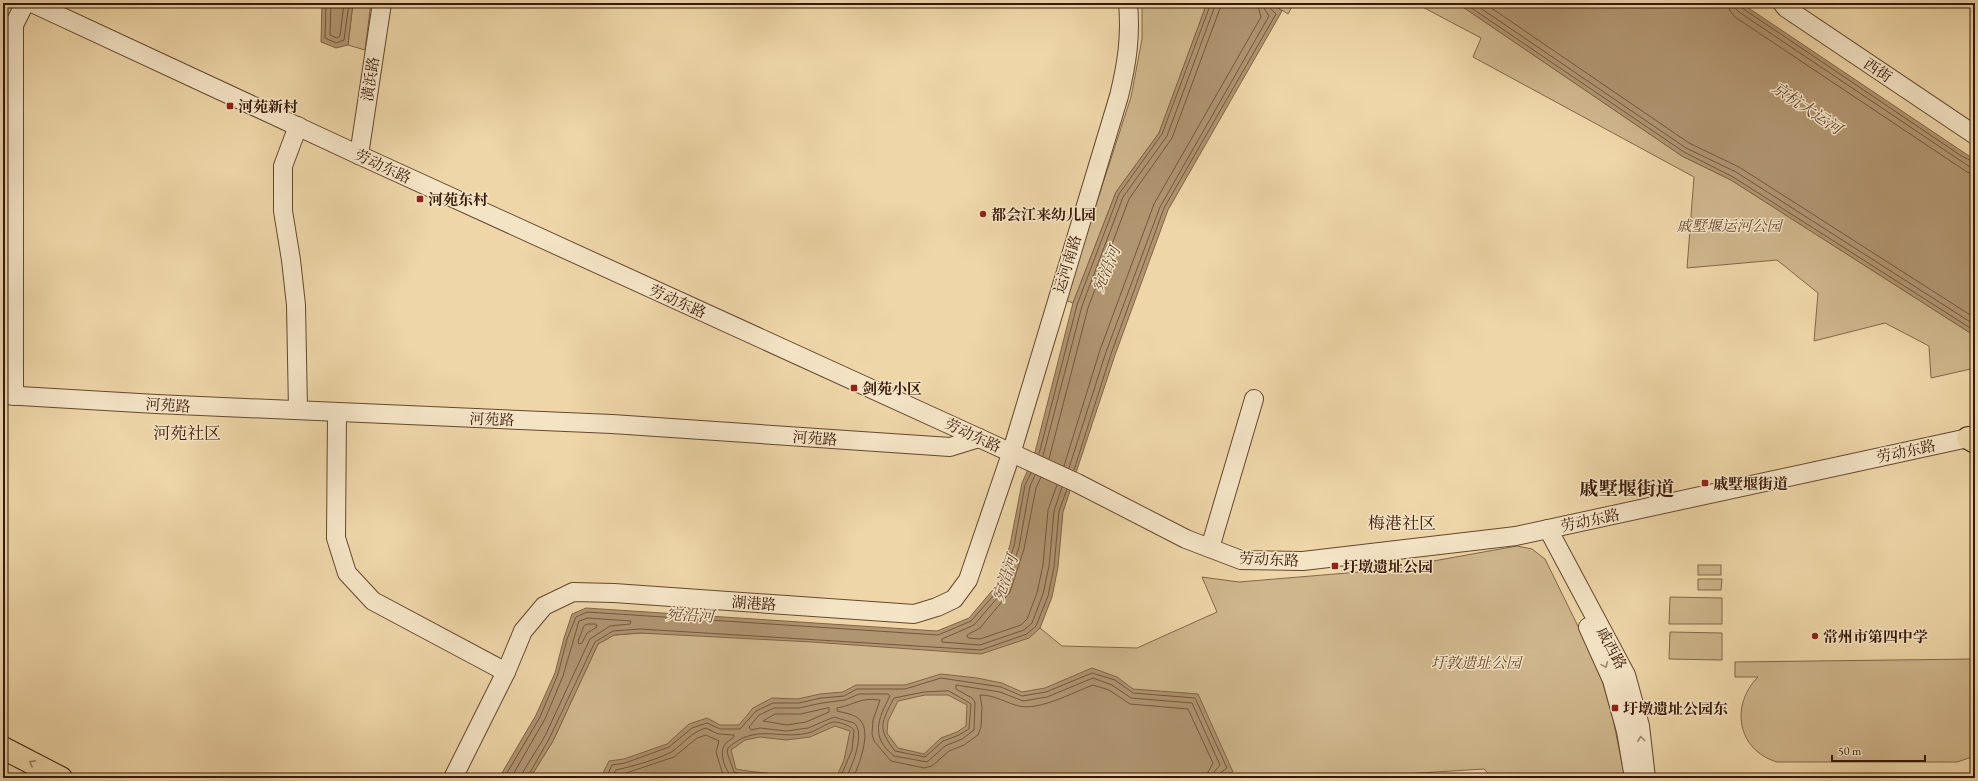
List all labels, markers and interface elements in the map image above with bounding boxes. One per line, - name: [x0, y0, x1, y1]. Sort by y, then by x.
- street label: 西街: [1860, 54, 1896, 86]
- street label: 潢浜路: [357, 55, 383, 103]
- water label: 京杭大运河: [1768, 77, 1849, 141]
- place label: 河苑新村: [238, 97, 298, 116]
- marker: 河苑新村: [225, 101, 235, 111]
- street label: 劳动东路: [352, 145, 414, 187]
- place label: 河苑东村: [428, 190, 488, 209]
- marker: 河苑东村: [415, 194, 425, 204]
- place label: 都会江来幼儿园: [991, 205, 1096, 224]
- marker: 都会江来幼儿园: [978, 209, 988, 219]
- park label: 戚墅堰运河公园: [1676, 216, 1783, 235]
- street label: 运河南路: [1049, 233, 1085, 295]
- water label: 宛沿河: [1087, 240, 1126, 295]
- street label: 劳动东路: [647, 280, 709, 322]
- place label: 剑苑小区: [862, 379, 922, 398]
- marker: 剑苑小区: [849, 383, 859, 393]
- street label: 河苑路: [145, 394, 191, 416]
- street label: 河苑路: [469, 409, 515, 429]
- street label: 劳动东路: [942, 414, 1004, 456]
- district label: 河苑社区: [153, 422, 221, 444]
- street label: 河苑路: [792, 427, 838, 449]
- street label: 劳动东路: [1875, 435, 1937, 467]
- place label: 戚墅堰街道: [1713, 474, 1788, 493]
- district label: 戚墅堰街道: [1579, 476, 1675, 501]
- marker: 戚墅堰街道: [1700, 478, 1710, 488]
- street label: 劳动东路: [1559, 504, 1621, 536]
- district label: 梅港社区: [1368, 512, 1436, 534]
- street label: 劳动东路: [1239, 548, 1299, 570]
- water label: 宛沿河: [987, 549, 1024, 604]
- place label: 圩墩遗址公园: [1343, 557, 1433, 576]
- marker: 圩墩遗址公园: [1330, 561, 1340, 571]
- street label: 湖港路: [731, 592, 777, 614]
- water label: 宛沿河: [665, 603, 718, 627]
- street label: 戚西路: [1593, 624, 1631, 672]
- place label: 常州市第四中学: [1823, 627, 1928, 646]
- marker: 常州市第四中学: [1810, 631, 1820, 641]
- park label: 圩敦遗址公园: [1431, 653, 1523, 672]
- one-way arrow: [1601, 662, 1609, 669]
- place label: 圩墩遗址公园东: [1623, 699, 1728, 718]
- marker: 圩墩遗址公园东: [1610, 703, 1620, 713]
- one-way arrow: [1637, 736, 1646, 742]
- scale bar: [1832, 737, 1925, 763]
- text: 50 m: [1838, 743, 1862, 759]
- one-way arrow: [29, 760, 36, 768]

